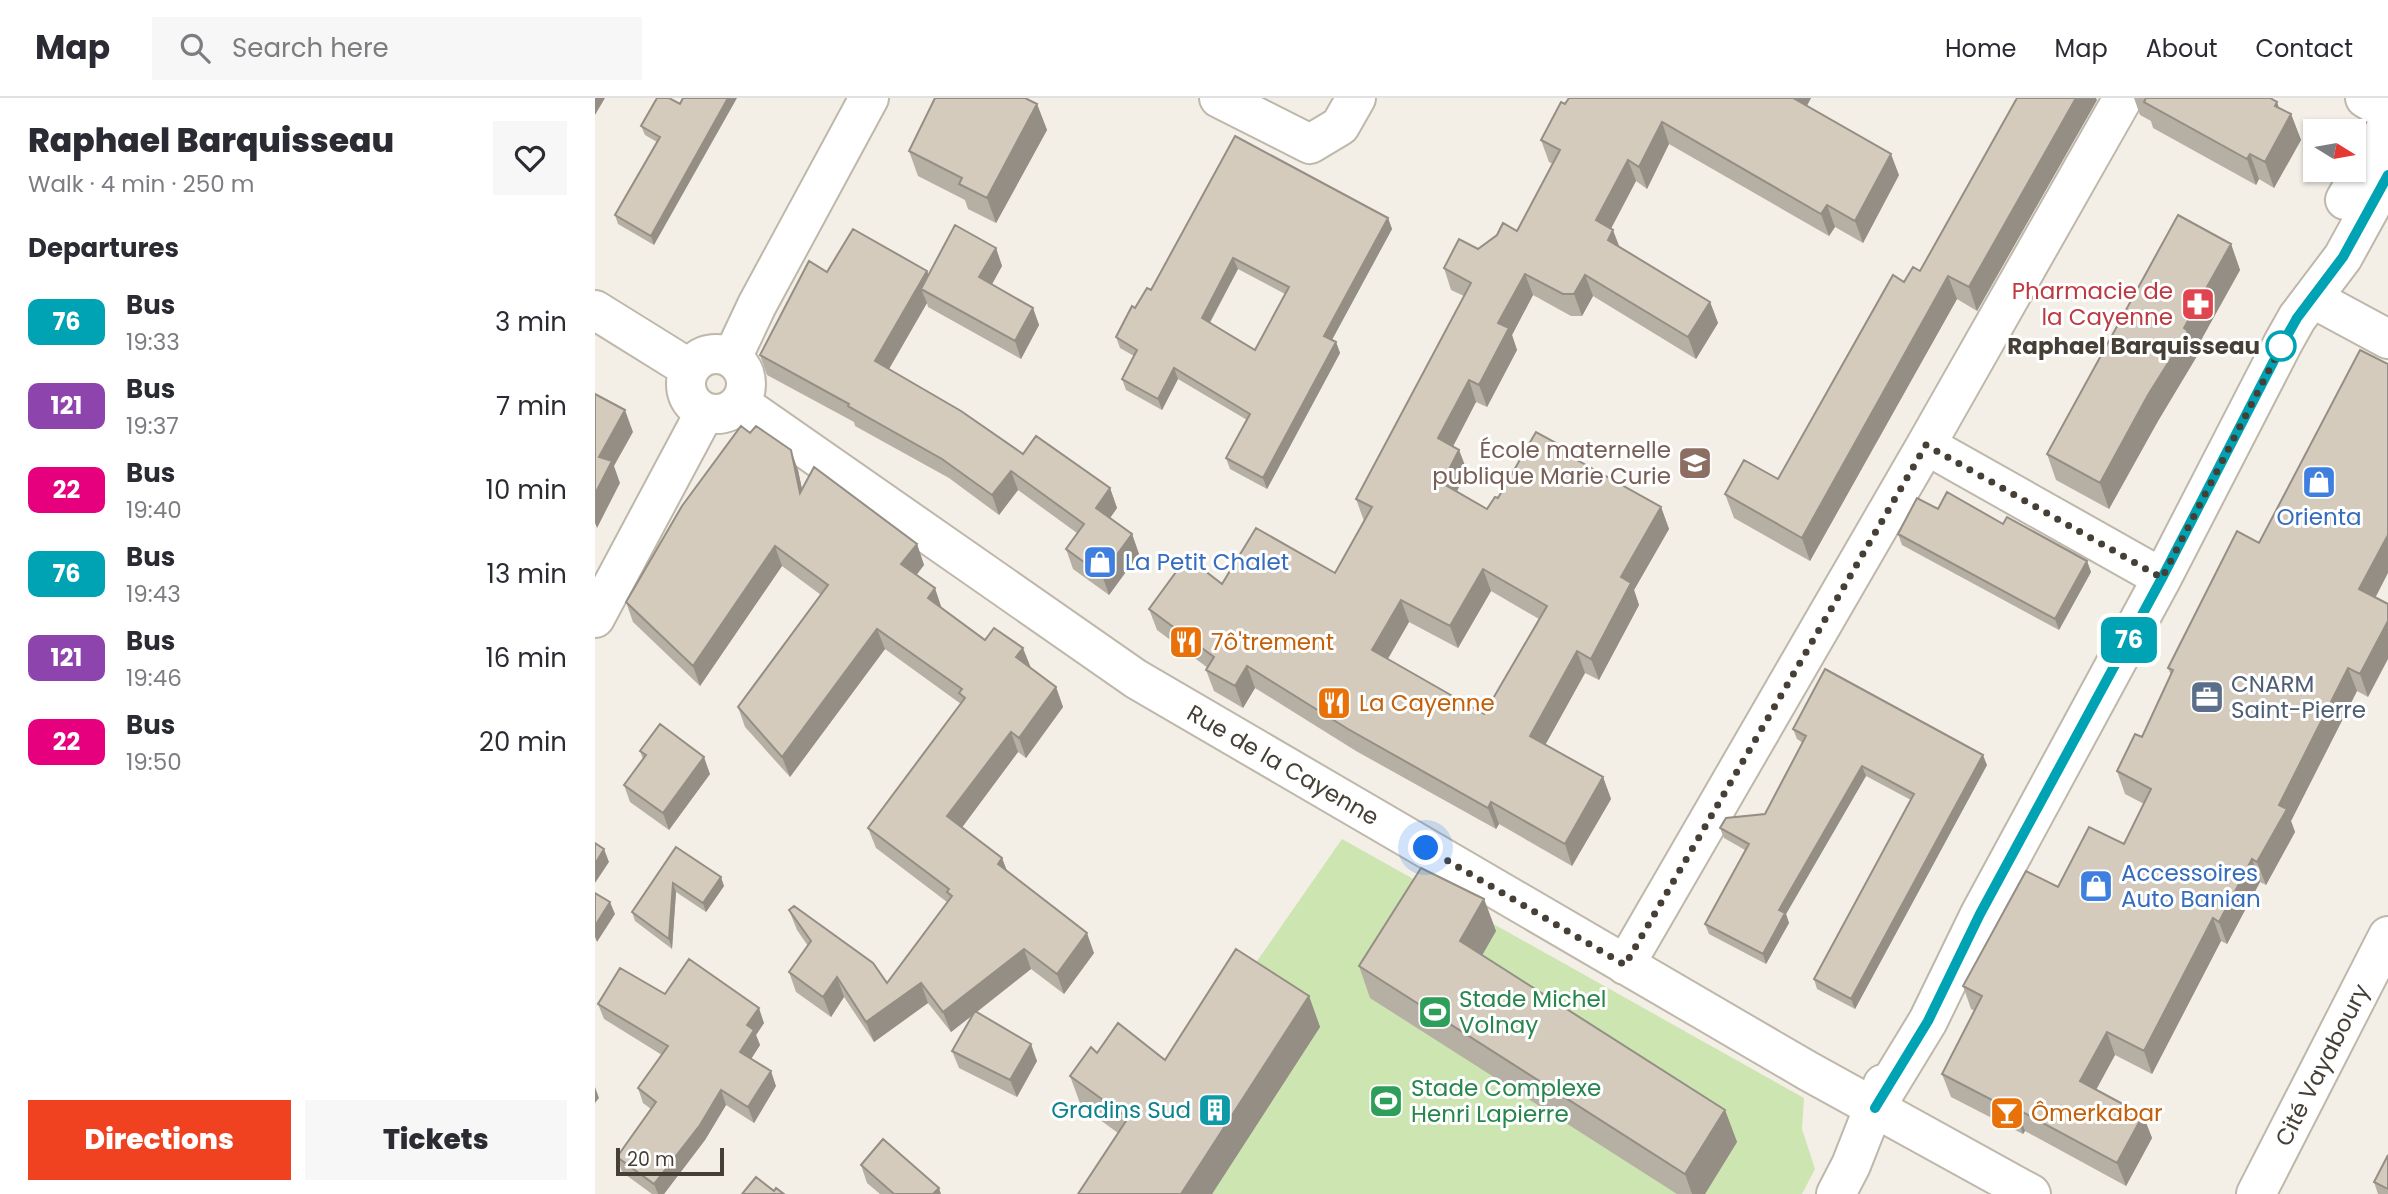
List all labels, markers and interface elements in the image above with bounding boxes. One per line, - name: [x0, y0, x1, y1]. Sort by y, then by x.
- search box: [152, 17, 642, 80]
- text: Map: [35, 24, 110, 71]
- icon: search: [176, 29, 214, 67]
- text: Search here: [232, 30, 389, 66]
- text: Home: [1945, 32, 2017, 65]
- text: Map: [2055, 32, 2108, 65]
- text: About: [2146, 32, 2217, 65]
- text: Contact: [2255, 32, 2353, 65]
- text: Raphael Barquisseau: [28, 117, 394, 164]
- north arrow: [2303, 119, 2366, 182]
- map controls: [2303, 119, 2366, 182]
- button: heart: [493, 121, 567, 195]
- text: Walk · 4 min · 250 m: [28, 168, 254, 200]
- text: Departures: [28, 230, 179, 266]
- place label: Pharmacie de la Cayenne: [2012, 275, 2173, 333]
- pharmacy icon: Pharmacie de la Cayenne: [2179, 285, 2217, 323]
- text: Bus: [126, 287, 175, 323]
- text: 3 min: [495, 304, 567, 340]
- text: 76: [52, 305, 81, 338]
- text: 19:33: [126, 326, 180, 358]
- place label: Raphael Barquisseau: [2007, 330, 2260, 362]
- marker: Raphael Barquisseau: [2266, 331, 2296, 361]
- text: Bus: [126, 371, 175, 407]
- text: 7 min: [496, 388, 567, 424]
- text: 121: [51, 389, 82, 422]
- text: 19:37: [126, 410, 179, 442]
- place label: École maternelle publique Marie Curie: [1432, 434, 1671, 492]
- school or university icon: École maternelle publique Marie Curie: [1676, 444, 1714, 482]
- text: Bus: [126, 455, 175, 491]
- shop icon: Orienta: [2300, 463, 2338, 501]
- text: 10 min: [486, 472, 567, 508]
- text: 22: [53, 473, 80, 506]
- text: 19:40: [126, 494, 182, 526]
- place label: Orienta: [2276, 501, 2362, 533]
- text: Bus: [126, 539, 175, 575]
- shop icon: La Petit Chalet: [1081, 543, 1119, 581]
- place label: La Petit Chalet: [1125, 546, 1289, 578]
- text: 13 min: [487, 556, 567, 592]
- text: 76: [52, 557, 81, 590]
- text: 19:43: [126, 578, 181, 610]
- line badge: 76: [2097, 617, 2161, 663]
- text: Bus: [126, 623, 175, 659]
- restaurant icon: 7ô'trement: [1167, 623, 1205, 661]
- text: 76: [2115, 623, 2143, 656]
- place label: 7ô'trement: [1211, 626, 1334, 658]
- text: 16 min: [485, 640, 567, 676]
- text: 121: [51, 641, 82, 674]
- text: 19:46: [126, 662, 182, 694]
- place label: CNARM Saint-Pierre: [2231, 668, 2366, 726]
- office icon: CNARM Saint-Pierre: [2188, 678, 2226, 716]
- restaurant icon: La Cayenne: [1315, 684, 1353, 722]
- place label: La Cayenne: [1359, 687, 1495, 719]
- street label: Rue de la Cayenne: [1181, 697, 1385, 833]
- text: Bus: [126, 707, 175, 743]
- text: 20 min: [479, 724, 567, 760]
- text: 22: [53, 725, 80, 758]
- text: 19:50: [126, 746, 182, 778]
- your location: [1408, 830, 1443, 865]
- place label: Accessoires Auto Banian: [2121, 857, 2261, 915]
- shop icon: Accessoires Auto Banian: [2077, 867, 2115, 905]
- street label: Cité Vayaboury: [2267, 978, 2377, 1152]
- place label: Stade Michel Volnay: [1459, 983, 1606, 1041]
- sports icon: Stade Michel Volnay: [1416, 993, 1454, 1031]
- place label: Stade Complexe Henri Lapierre: [1411, 1072, 1601, 1130]
- sports icon: Stade Complexe Henri Lapierre: [1367, 1082, 1405, 1120]
- building icon: Gradins Sud: [1196, 1091, 1234, 1129]
- place label: Gradins Sud: [1051, 1094, 1191, 1126]
- bar icon: Ômerkabar: [1988, 1094, 2026, 1132]
- place label: Ômerkabar: [2031, 1097, 2163, 1129]
- button: Directions: [28, 1100, 291, 1180]
- button: Tickets: [305, 1100, 567, 1180]
- scale bar: [616, 1145, 725, 1177]
- text: 20 m: [627, 1146, 675, 1173]

